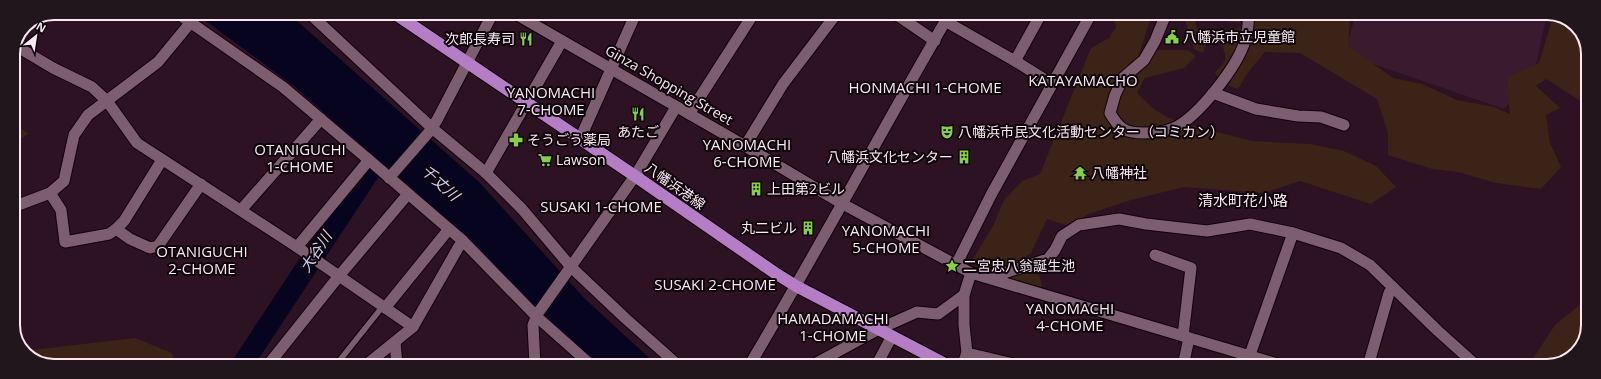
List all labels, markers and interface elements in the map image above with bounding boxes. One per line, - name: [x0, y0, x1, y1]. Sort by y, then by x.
- north arrow: [16, 16, 56, 56]
- text: N: [34, 18, 49, 36]
- place label: 八幡浜市立児童館: [1183, 27, 1295, 46]
- place label: 次郎長寿司: [445, 29, 515, 48]
- public building icon: 八幡浜市立児童館: [1164, 29, 1180, 45]
- restaurant icon: 次郎長寿司: [518, 31, 534, 47]
- street label: Ginza Shopping Street: [602, 40, 737, 129]
- district label: KATAYAMACHO: [1028, 70, 1138, 90]
- district label: HONMACHI 1-CHOME: [849, 77, 1002, 97]
- district label: YANOMACHI 7-CHOME: [507, 82, 595, 119]
- restaurant icon: あたご: [630, 106, 646, 122]
- place label: あたご: [617, 122, 659, 141]
- place label: 八幡浜市民文化活動センター（コミカン）: [958, 122, 1224, 141]
- theatre icon: 八幡浜市民文化活動センター（コミカン）: [939, 124, 955, 140]
- place label: そうごう薬局: [527, 130, 611, 149]
- pharmacy icon: そうごう薬局: [508, 132, 524, 148]
- district label: YANOMACHI 6-CHOME: [703, 134, 791, 171]
- district label: OTANIGUCHI 1-CHOME: [254, 139, 346, 176]
- place label: 八幡浜文化センター: [827, 147, 953, 166]
- building icon: 八幡浜文化センター: [956, 149, 972, 165]
- place label: Lawson: [556, 150, 606, 169]
- supermarket icon: Lawson: [537, 152, 553, 168]
- street label: 八幡浜港線: [641, 158, 709, 213]
- water label: 千丈川: [417, 160, 466, 206]
- place label: 八幡神社: [1091, 163, 1147, 182]
- temple icon: 八幡神社: [1072, 165, 1088, 181]
- place label: 上田第2ビル: [767, 179, 845, 198]
- building icon: 上田第2ビル: [748, 181, 764, 197]
- district label: 清水町花小路: [1198, 190, 1288, 210]
- district label: SUSAKI 1-CHOME: [540, 196, 662, 216]
- place label: 丸二ビル: [741, 218, 797, 237]
- building icon: 丸二ビル: [800, 220, 816, 236]
- district label: YANOMACHI 5-CHOME: [842, 220, 930, 257]
- water label: 大谷川: [295, 225, 337, 276]
- district label: OTANIGUCHI 2-CHOME: [156, 241, 248, 278]
- place label: 二宮忠八翁誕生池: [963, 256, 1075, 275]
- place icon: 二宮忠八翁誕生池: [944, 258, 960, 274]
- district label: SUSAKI 2-CHOME: [654, 274, 776, 294]
- district label: YANOMACHI 4-CHOME: [1026, 298, 1114, 335]
- district label: HAMADAMACHI 1-CHOME: [777, 308, 889, 345]

